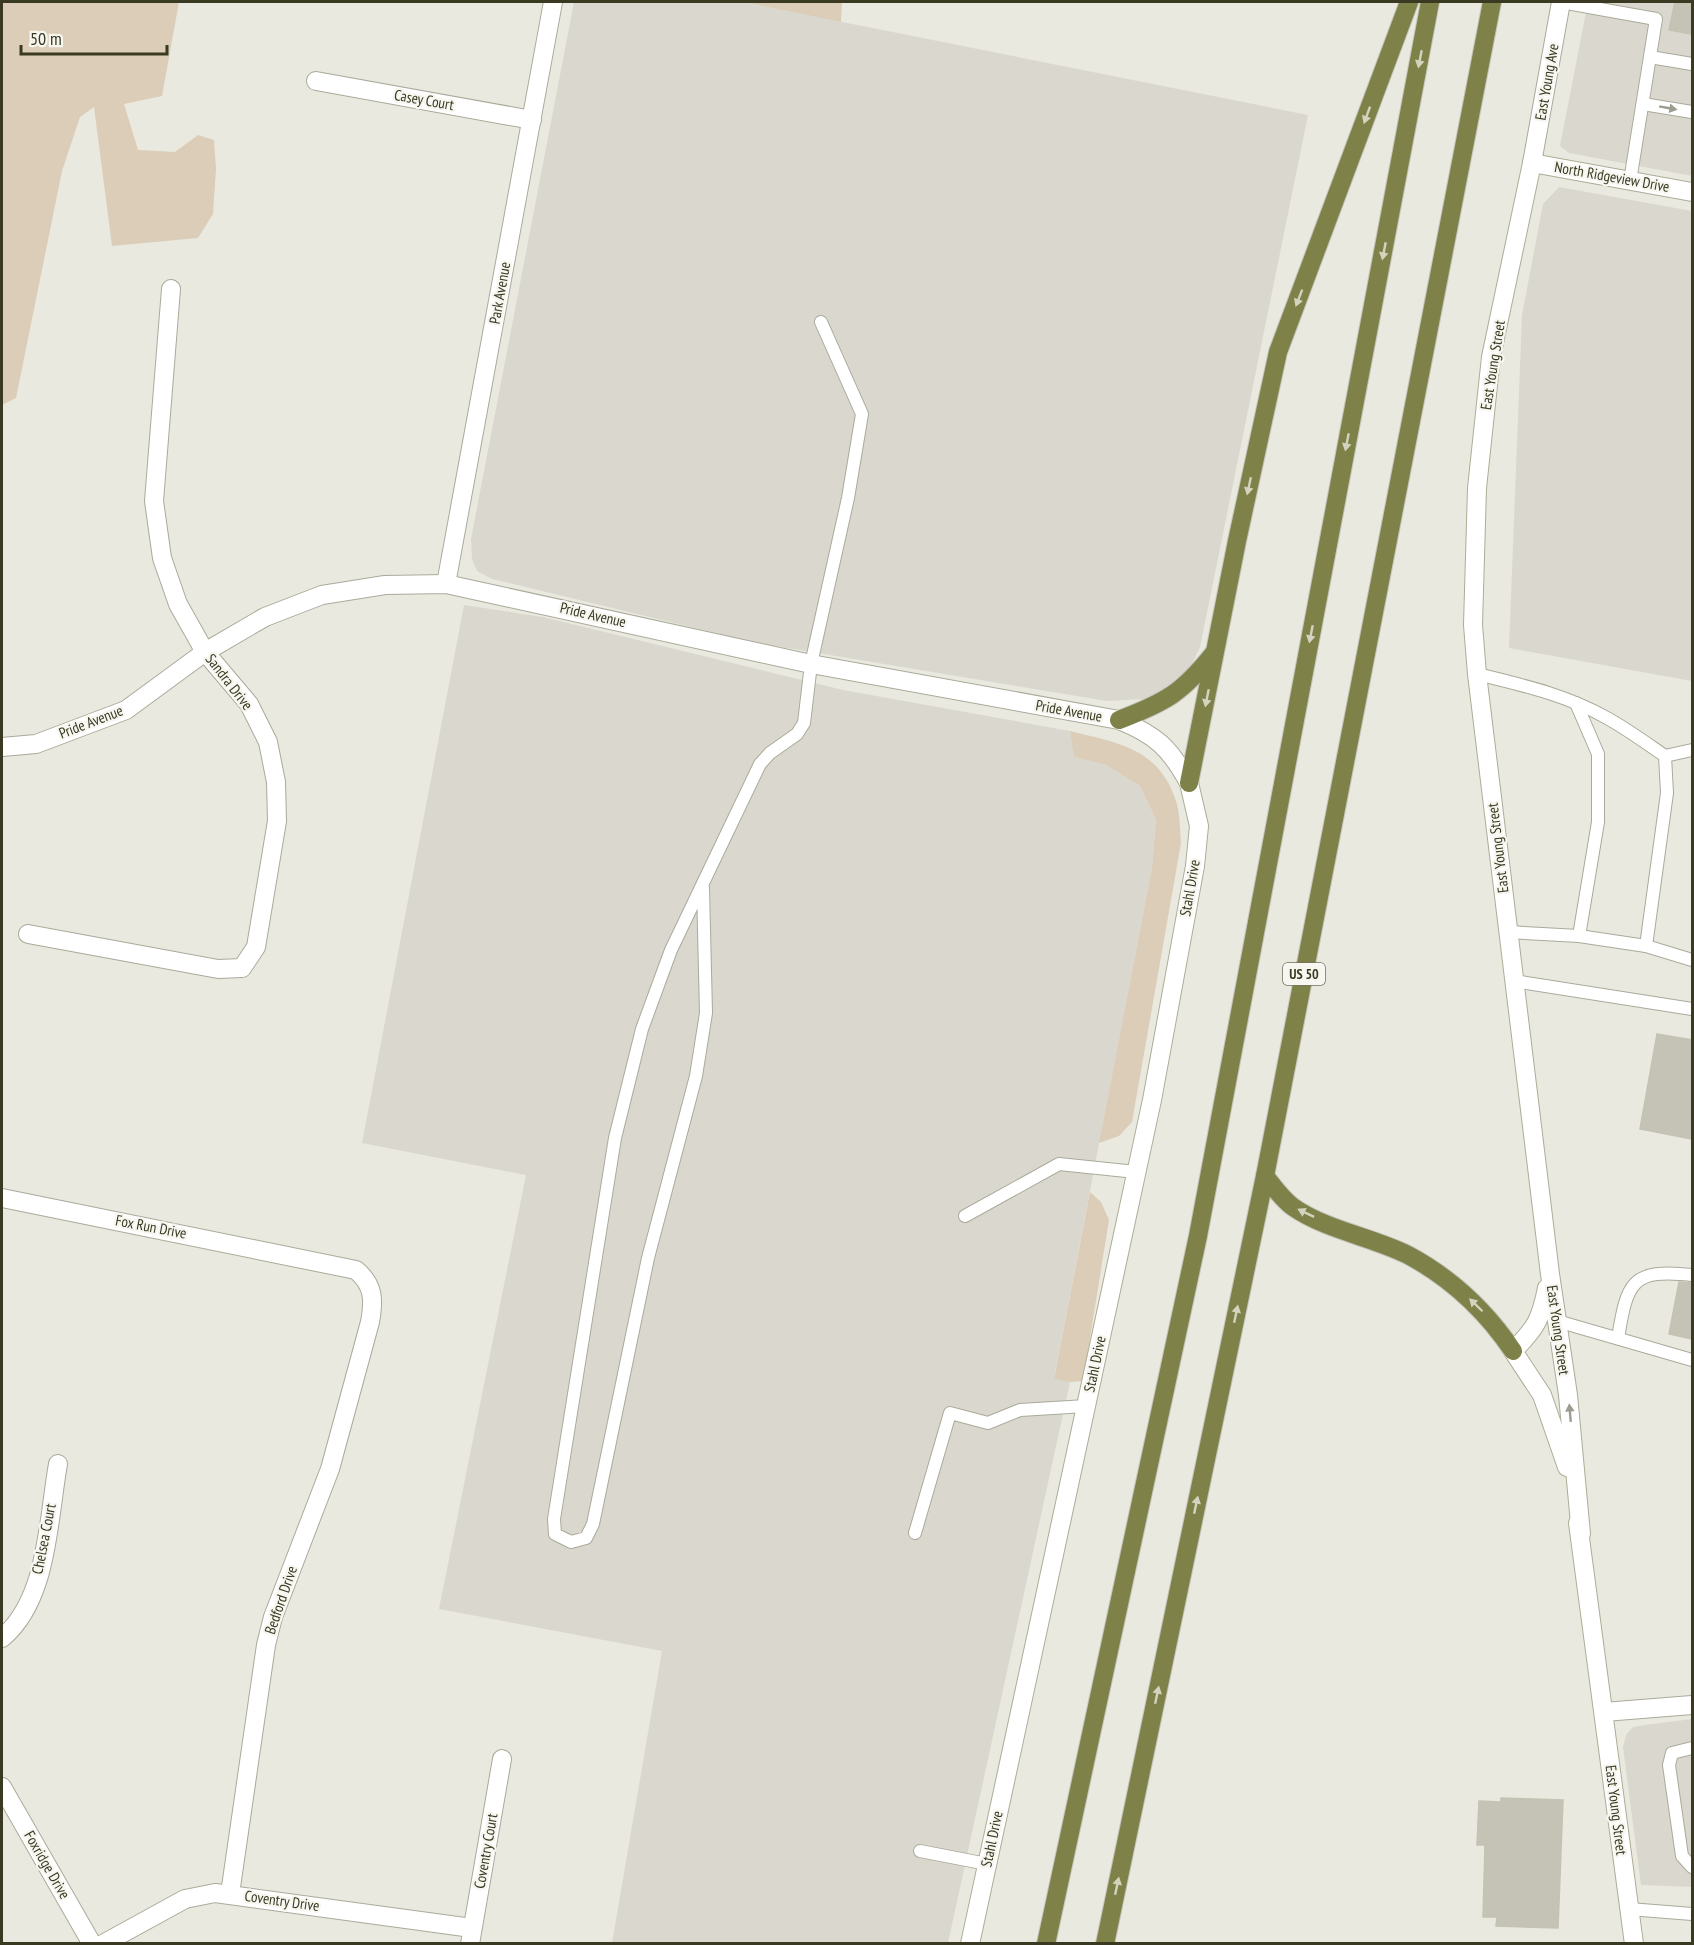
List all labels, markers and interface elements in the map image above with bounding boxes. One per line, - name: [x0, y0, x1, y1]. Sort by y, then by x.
- scale bar: [21, 18, 166, 56]
- text: 50 m: [30, 27, 62, 50]
- street label: East Young Ave: [1530, 42, 1563, 122]
- one-way arrow: [1415, 50, 1424, 69]
- street label: Casey Court: [393, 85, 455, 114]
- one-way arrow: [1659, 104, 1678, 113]
- one-way arrow: [1361, 107, 1371, 125]
- street label: North Ridgeview Drive: [1553, 157, 1671, 196]
- one-way arrow: [1379, 241, 1388, 260]
- street label: Park Avenue: [485, 260, 514, 325]
- one-way arrow: [1293, 289, 1303, 307]
- street label: East Young Street: [1476, 319, 1509, 411]
- one-way arrow: [1343, 433, 1352, 452]
- one-way arrow: [1243, 477, 1253, 495]
- street label: Pride Avenue: [558, 598, 628, 631]
- one-way arrow: [1306, 625, 1315, 644]
- street label: Sandra Drive: [202, 650, 257, 714]
- one-way arrow: [1202, 689, 1211, 708]
- street label: Pride Avenue: [1034, 695, 1104, 726]
- street label: Pride Avenue: [56, 701, 126, 742]
- street label: East Young Street: [1483, 802, 1512, 894]
- street label: Stahl Drive: [1175, 858, 1204, 918]
- road number: US 50: [1283, 963, 1325, 985]
- one-way arrow: [1298, 1209, 1315, 1218]
- street label: Fox Run Drive: [114, 1210, 188, 1243]
- street label: East Young Street: [1543, 1284, 1574, 1376]
- one-way arrow: [1469, 1299, 1483, 1313]
- one-way arrow: [1232, 1304, 1242, 1323]
- street label: Stahl Drive: [1079, 1334, 1110, 1394]
- one-way arrow: [1565, 1404, 1575, 1423]
- one-way arrow: [1192, 1495, 1202, 1514]
- street label: Chelsea Court: [27, 1502, 60, 1576]
- street label: Bedford Drive: [260, 1563, 301, 1637]
- one-way arrow: [1152, 1686, 1162, 1705]
- street label: East Young Street: [1602, 1764, 1631, 1856]
- street label: Stahl Drive: [976, 1809, 1007, 1869]
- street label: Coventry Court: [470, 1812, 501, 1890]
- street label: Foxridge Drive: [20, 1827, 75, 1902]
- one-way arrow: [1112, 1877, 1122, 1896]
- street label: Coventry Drive: [243, 1886, 321, 1915]

